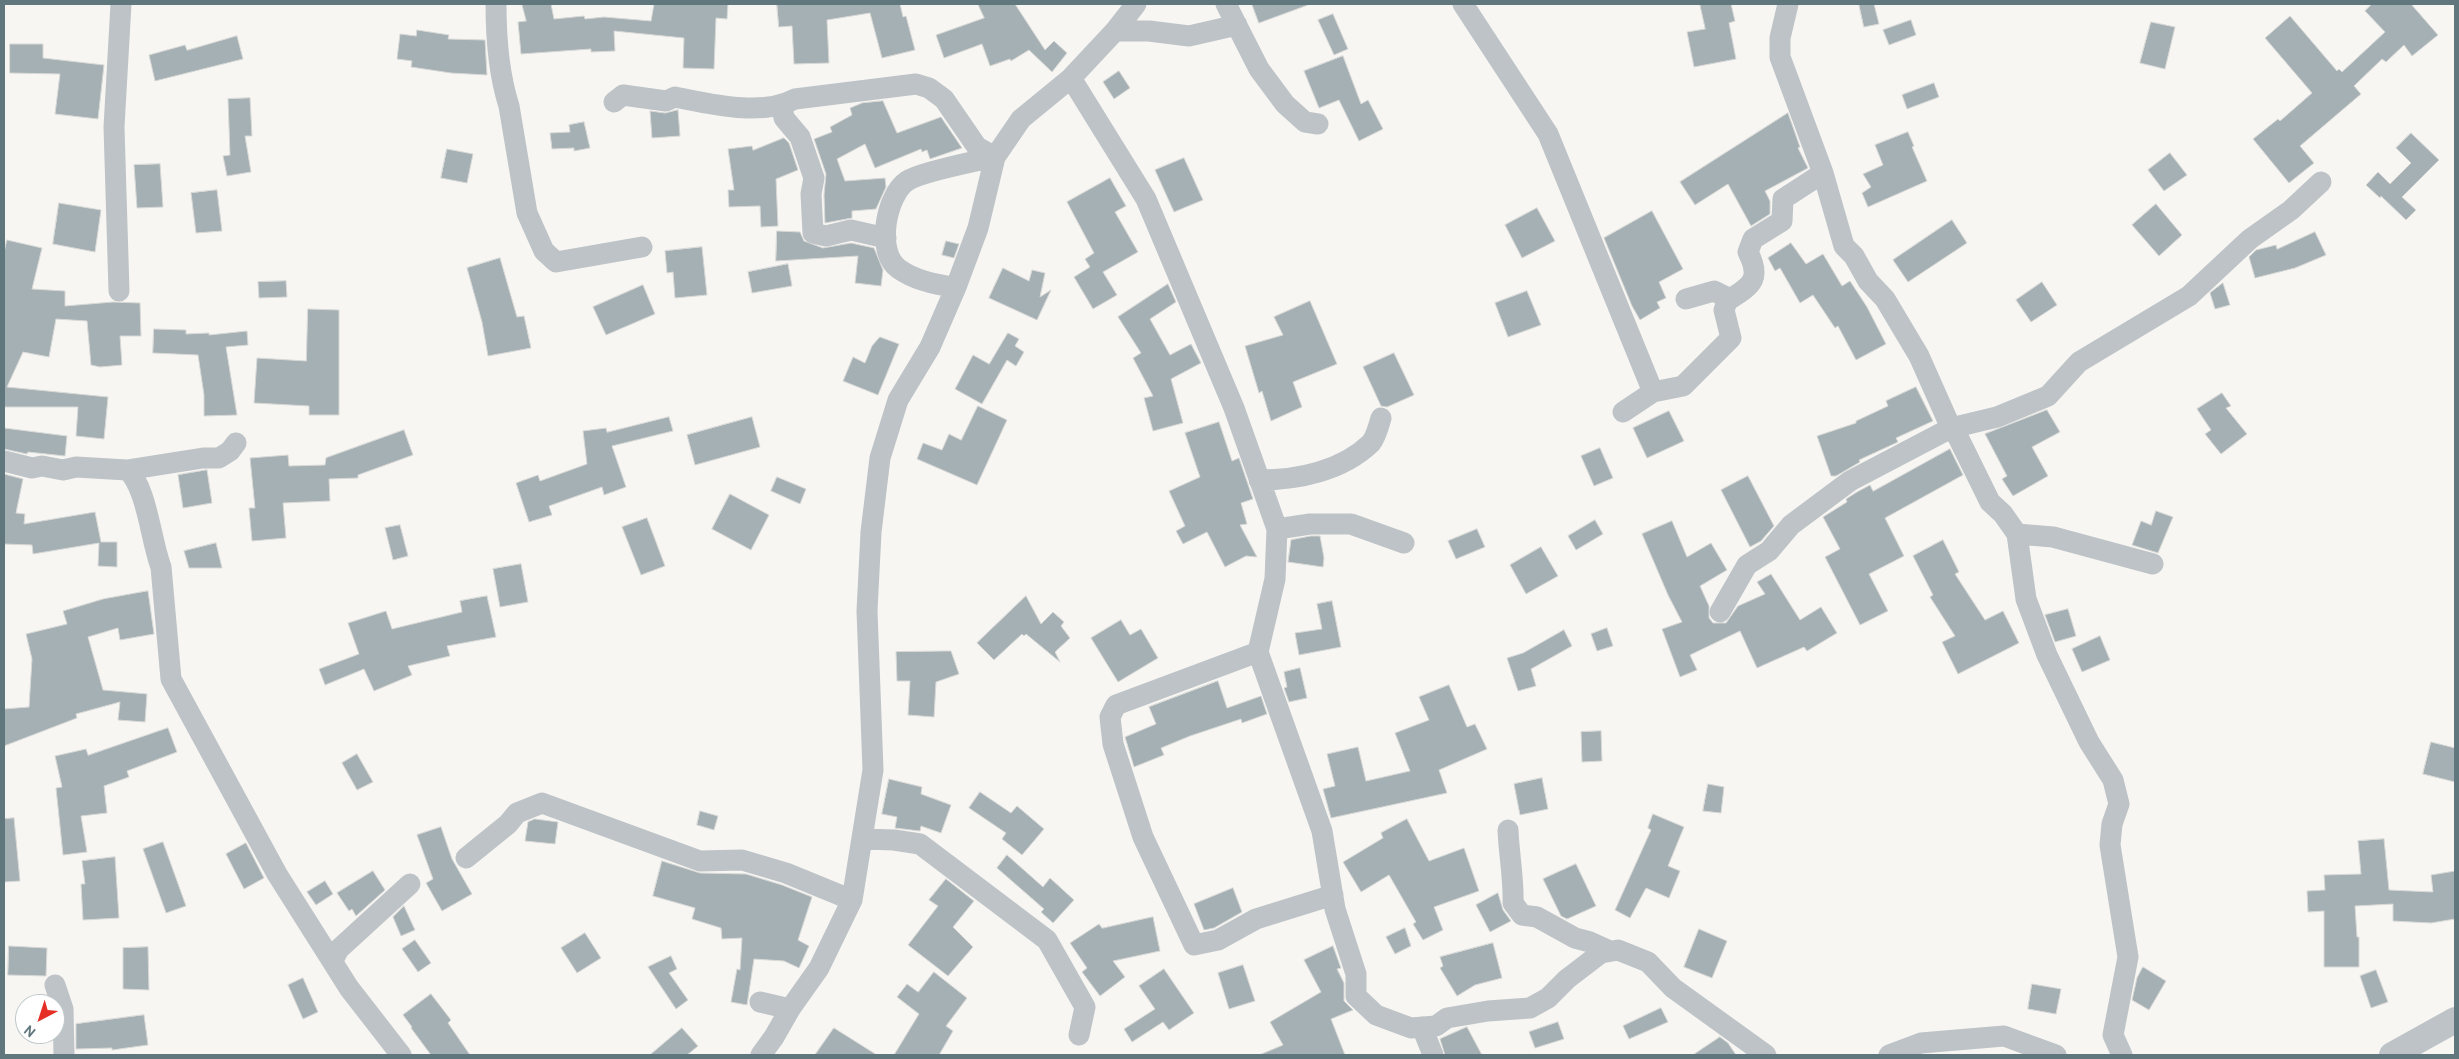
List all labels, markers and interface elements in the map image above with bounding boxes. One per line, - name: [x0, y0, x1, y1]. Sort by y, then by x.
- north arrow: [15, 994, 65, 1044]
- text: N: [21, 1020, 40, 1040]

